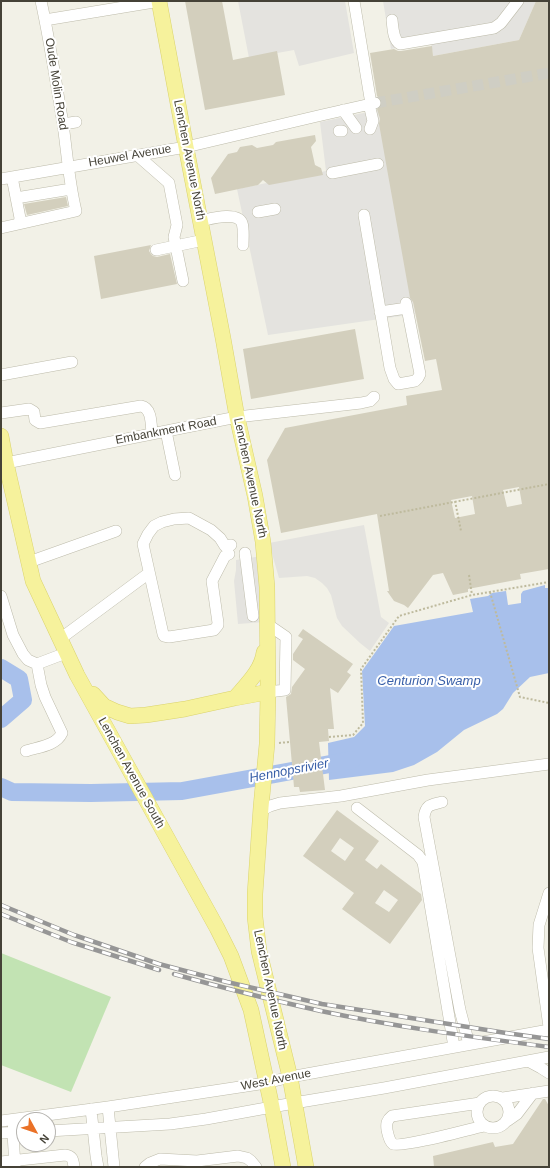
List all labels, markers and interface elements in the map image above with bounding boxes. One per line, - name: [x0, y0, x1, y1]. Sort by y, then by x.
- street label: Oude Molin Road: [42, 37, 70, 131]
- street label: Lenchen Avenue North: [170, 98, 208, 222]
- street label: Heuwel Avenue: [87, 142, 173, 170]
- street label: Embankment Road: [114, 414, 218, 448]
- street label: Lenchen Avenue North: [230, 417, 270, 539]
- water label: Centurion Swamp: [377, 673, 481, 689]
- street label: Lenchen Avenue South: [95, 715, 167, 831]
- water label: Hennopsrivier: [248, 756, 330, 786]
- street label: Lenchen Avenue North: [250, 929, 290, 1051]
- street label: West Avenue: [240, 1066, 312, 1094]
- north arrow: [16, 1112, 56, 1152]
- text: N: [37, 1132, 52, 1146]

